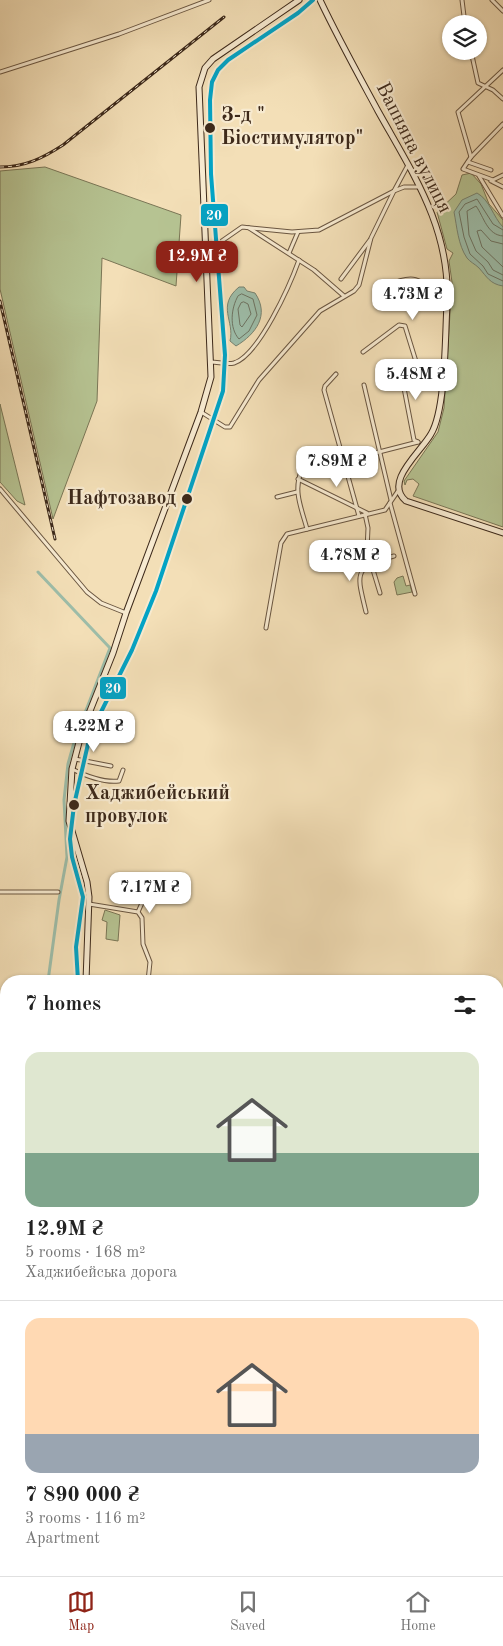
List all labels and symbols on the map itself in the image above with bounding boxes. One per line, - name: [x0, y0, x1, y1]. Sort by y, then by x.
- street label: Вапняна вулиця: [371, 79, 455, 217]
- place label: З-д " Біостимулятор": [221, 106, 363, 149]
- marker: З-д " Біостимулятор": [203, 121, 217, 135]
- line badge: 20: [200, 203, 229, 227]
- text: 20: [206, 209, 222, 223]
- pin: 12.9M ₴: [151, 240, 243, 283]
- pin: 4.73M ₴: [367, 278, 459, 321]
- pin: 5.48M ₴: [370, 358, 462, 401]
- pin: 7.89M ₴: [291, 446, 383, 488]
- place label: Нафтозавод: [67, 489, 176, 509]
- marker: Нафтозавод: [180, 492, 194, 506]
- pin: 4.78M ₴: [304, 540, 396, 582]
- line badge: 20: [99, 676, 127, 700]
- text: 20: [105, 682, 121, 696]
- pin: 4.22M ₴: [48, 710, 140, 753]
- place label: Хаджибейський провулок: [85, 784, 230, 827]
- marker: Хаджибейський провулок: [67, 798, 81, 812]
- pin: 7.17M ₴: [104, 872, 196, 914]

